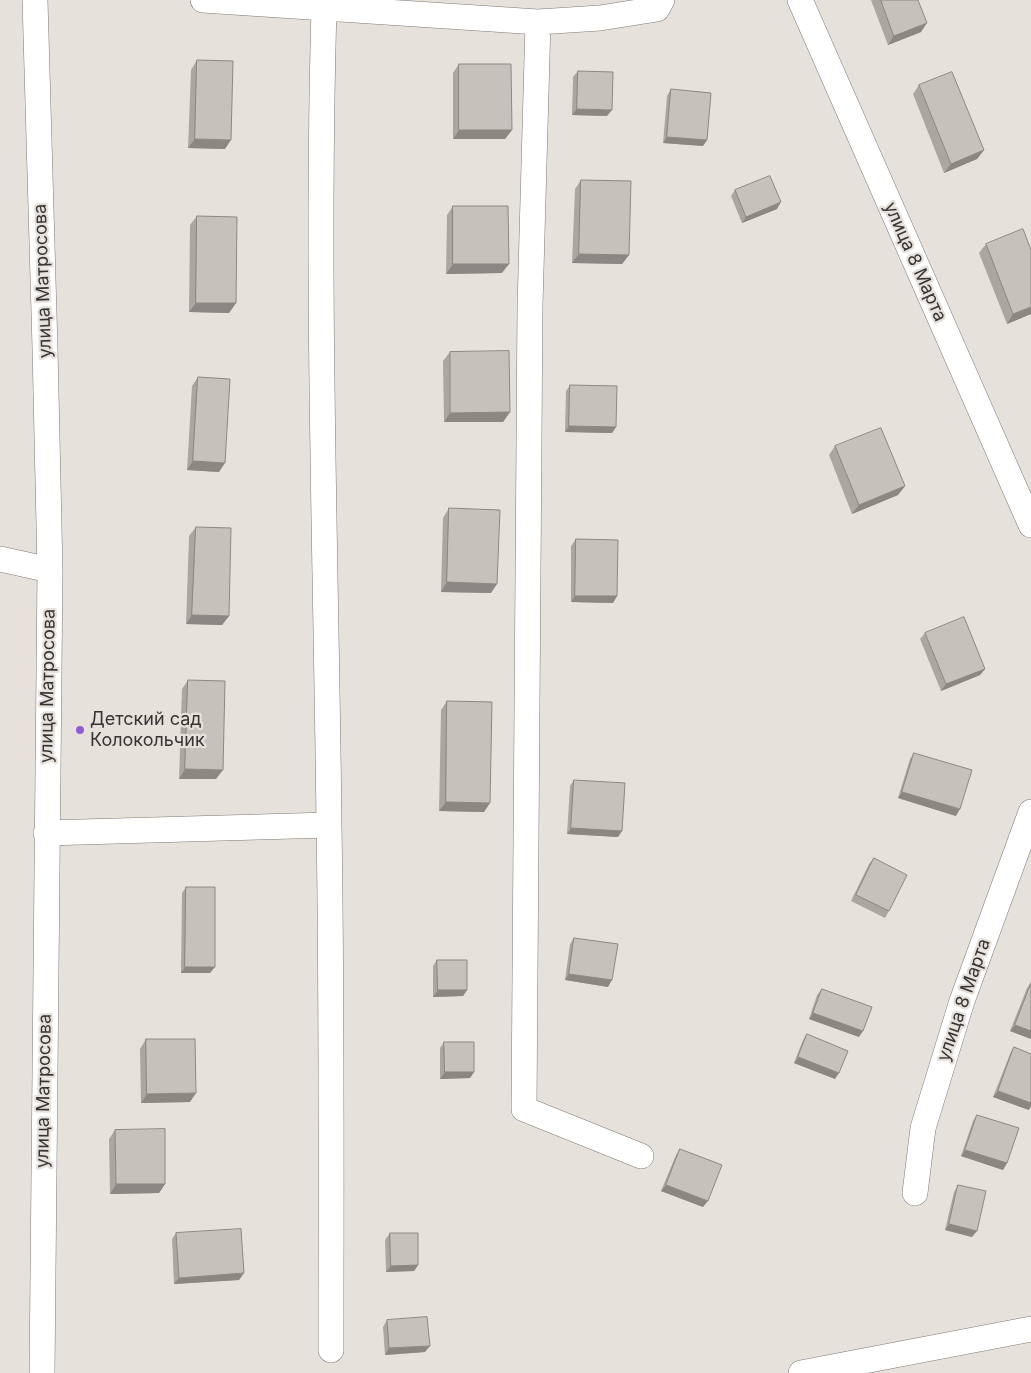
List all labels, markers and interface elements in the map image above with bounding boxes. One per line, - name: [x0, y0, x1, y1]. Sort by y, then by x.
- street label: улица 8 Марта: [879, 199, 951, 325]
- street label: улица Матросова: [30, 203, 56, 359]
- street label: улица Матросова: [36, 609, 60, 763]
- place label: Детский сад Колокольчик: [90, 709, 205, 752]
- marker: Детский сад Колокольчик: [74, 724, 86, 736]
- street label: улица 8 Марта: [933, 936, 995, 1064]
- street label: улица Матросова: [32, 1014, 56, 1168]

